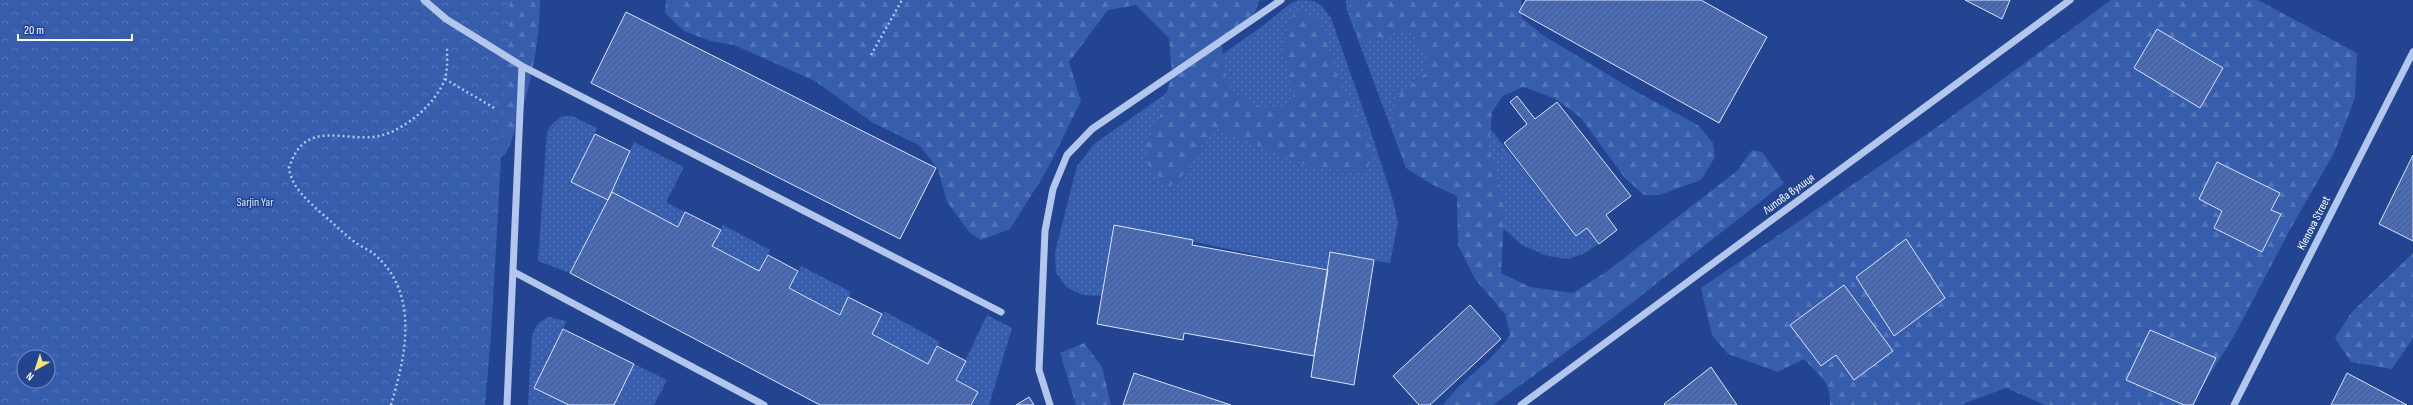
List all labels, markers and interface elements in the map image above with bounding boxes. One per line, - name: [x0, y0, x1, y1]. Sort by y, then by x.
- scale bar: [18, 16, 132, 42]
- text: 20 m: [24, 23, 44, 38]
- street label: Липова вулиця: [1759, 170, 1818, 218]
- street label: Klenova Street: [2294, 193, 2334, 253]
- park label: Sarjin Yar: [236, 195, 274, 210]
- north arrow: [16, 349, 56, 389]
- text: N: [24, 369, 36, 383]

